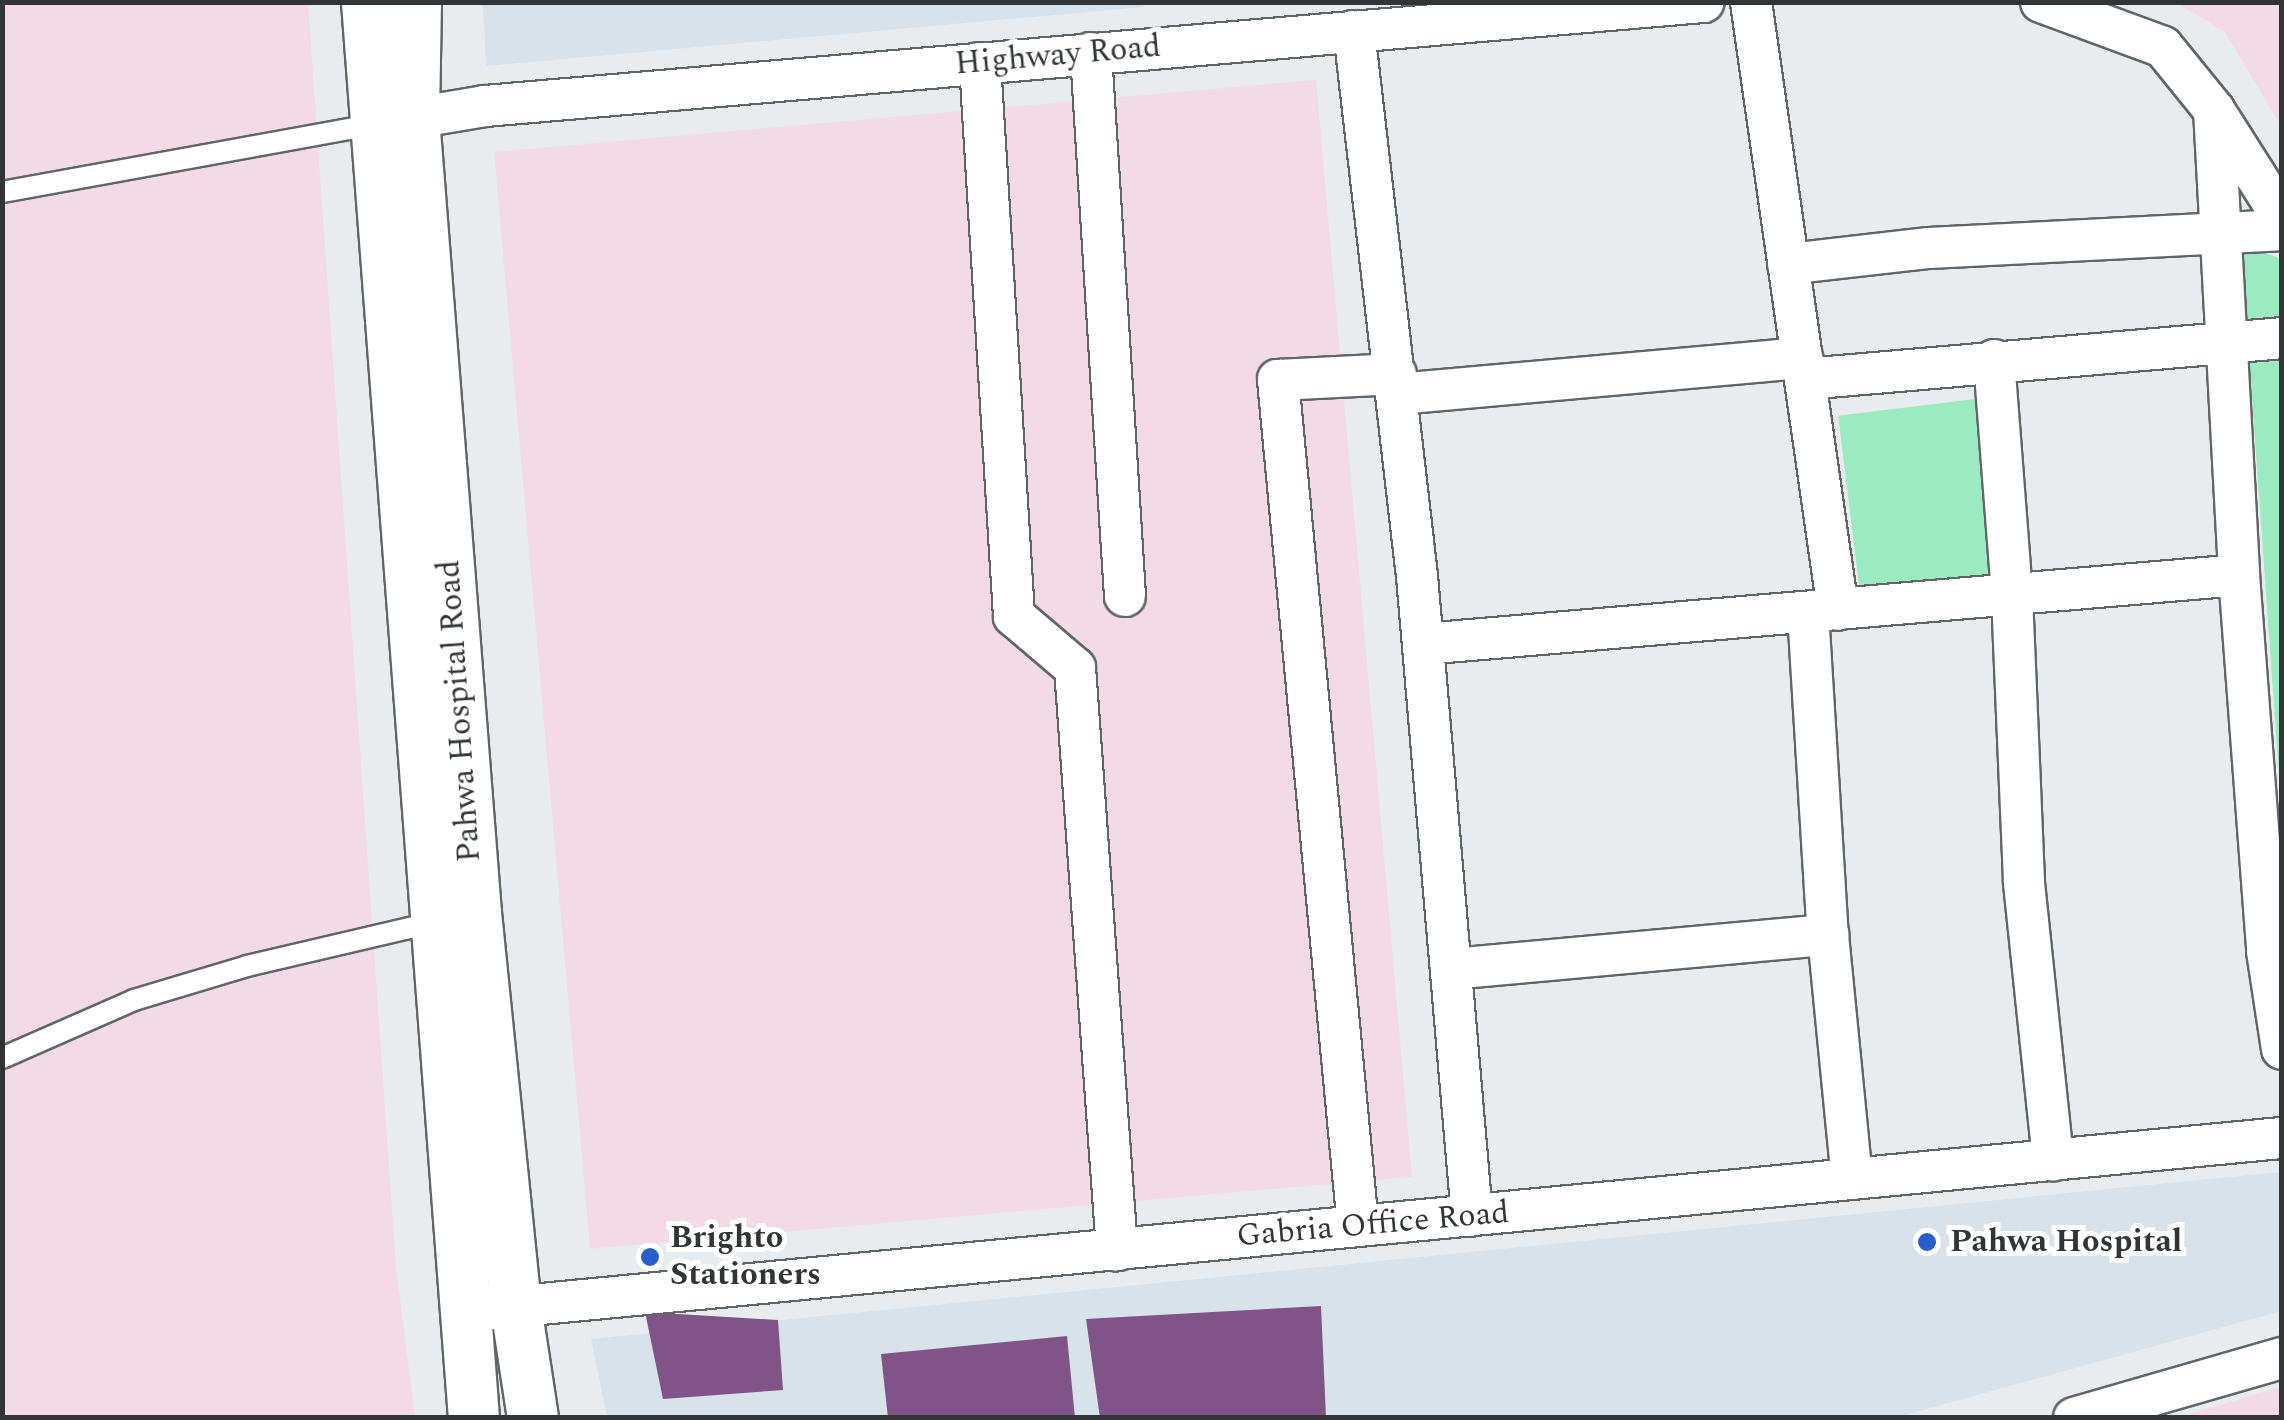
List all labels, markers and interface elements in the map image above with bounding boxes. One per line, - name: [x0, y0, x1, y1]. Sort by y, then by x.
- street label: Highway Road: [953, 28, 1163, 84]
- street label: Pahwa Hospital Road: [430, 559, 490, 863]
- street label: Gabria Office Road: [1235, 1194, 1511, 1256]
- place label: Brighto Stationers: [670, 1220, 821, 1295]
- place label: Pahwa Hospital: [1950, 1223, 2182, 1261]
- marker: Pahwa Hospital: [1914, 1229, 1940, 1255]
- marker: Brighto Stationers: [639, 1246, 661, 1268]

